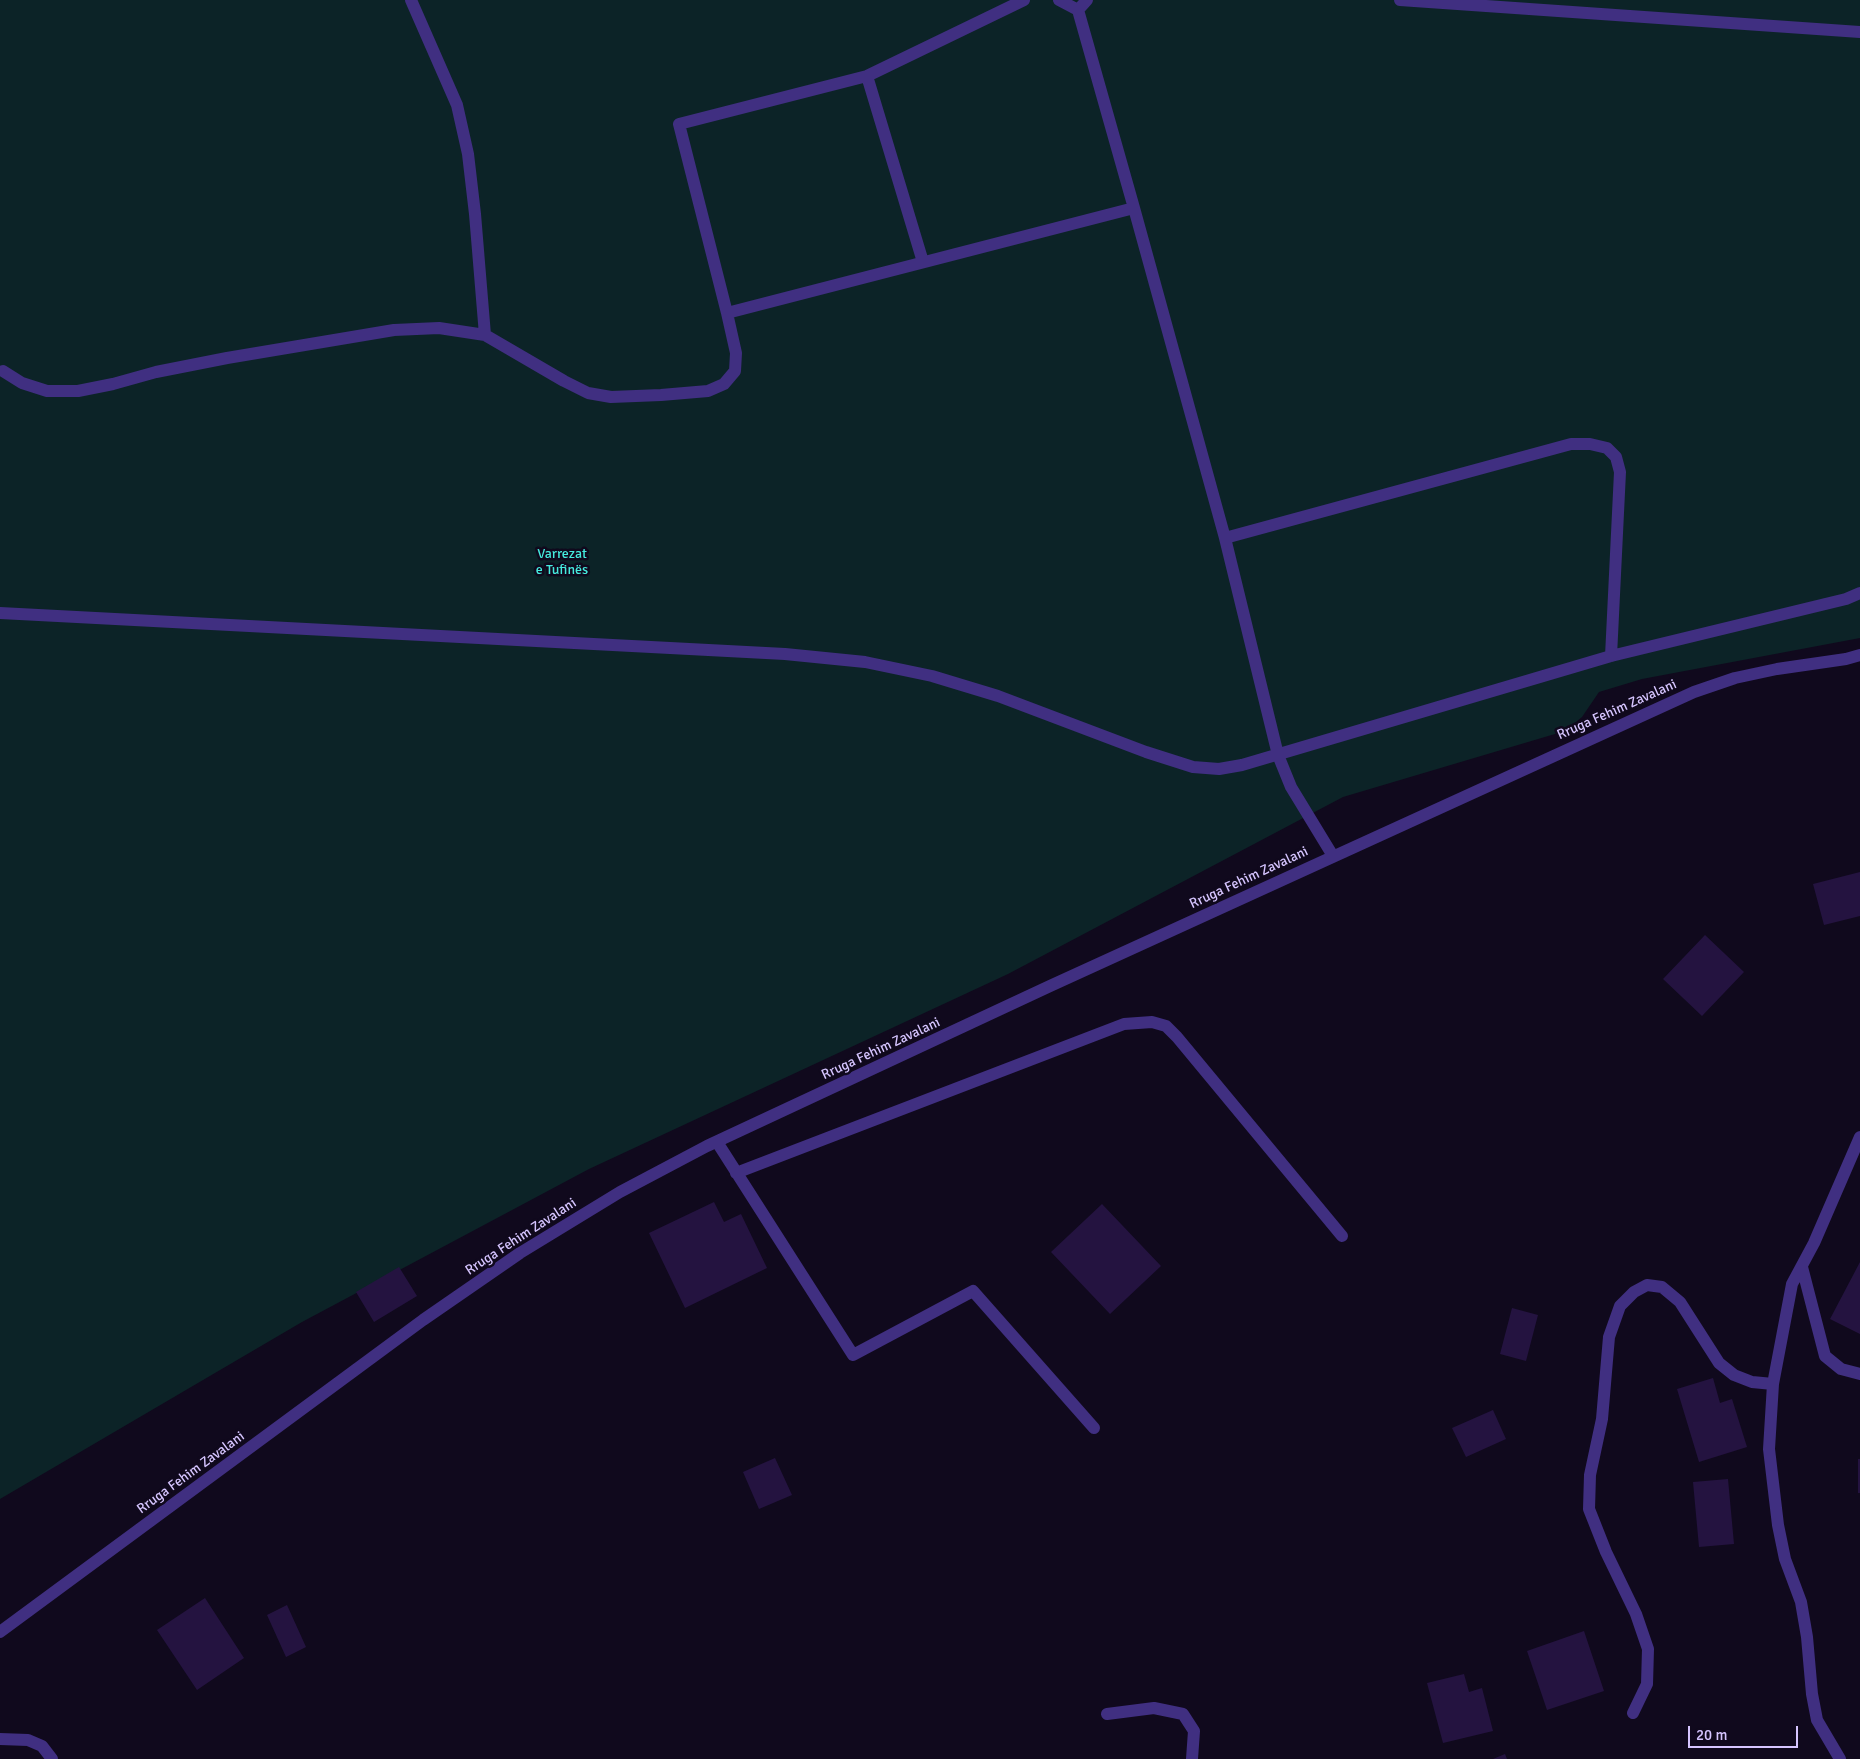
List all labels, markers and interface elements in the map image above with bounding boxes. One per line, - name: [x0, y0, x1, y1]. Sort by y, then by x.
- park label: Varrezat e Tufinës: [536, 546, 588, 578]
- street label: Rruga Fehim Zavalani: [1555, 676, 1679, 744]
- street label: Rruga Fehim Zavalani: [1187, 843, 1311, 913]
- street label: Rruga Fehim Zavalani: [819, 1014, 943, 1084]
- street label: Rruga Fehim Zavalani: [462, 1195, 580, 1279]
- street label: Rruga Fehim Zavalani: [134, 1428, 248, 1518]
- scale bar: [1690, 1716, 1800, 1748]
- text: 20 m: [1696, 1726, 1727, 1744]

